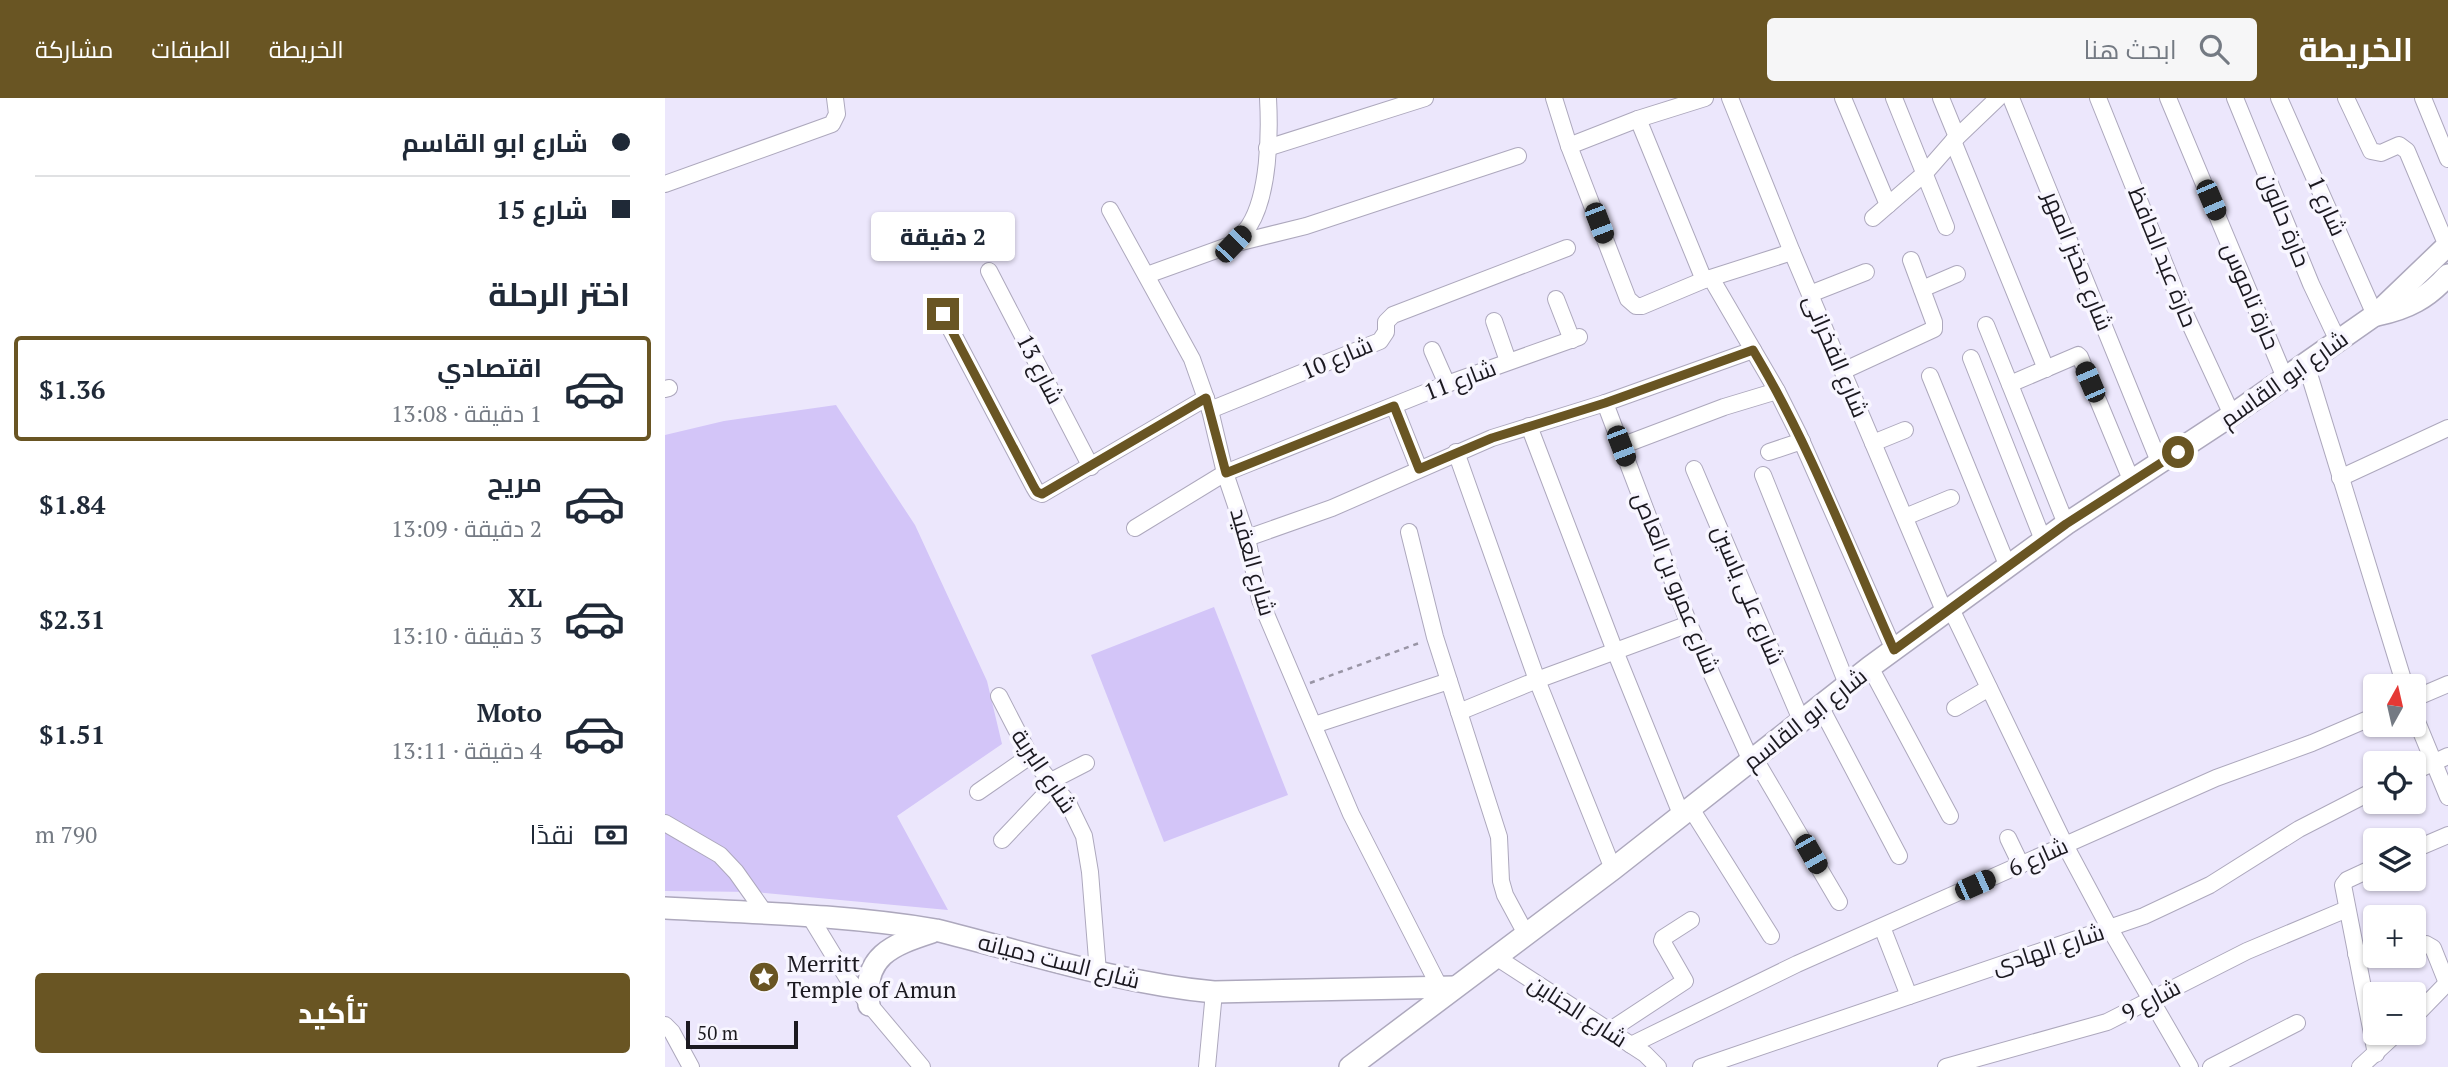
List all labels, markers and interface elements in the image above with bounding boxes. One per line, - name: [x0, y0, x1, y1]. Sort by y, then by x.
- search box: [1767, 18, 2257, 81]
- text: الخريطة: [2299, 27, 2413, 70]
- icon: search: [2195, 30, 2233, 68]
- text: ابحث هنا: [2083, 32, 2177, 66]
- text: مشاركة: [35, 33, 113, 65]
- text: الطبقات: [151, 33, 231, 65]
- text: الخريطة: [269, 33, 344, 65]
- text: شارع ابو القاسم: [402, 125, 588, 159]
- street label: حارة حالون: [2253, 168, 2318, 272]
- street label: شارع 1: [2300, 171, 2354, 241]
- car: [2194, 177, 2229, 223]
- street label: حارة عبد الحافظ: [2121, 182, 2206, 331]
- street label: شارع مخبز المهر: [2035, 184, 2121, 336]
- text: شارع 15: [496, 192, 588, 226]
- car: [1582, 200, 1617, 246]
- callout: 2 دقيقة: [871, 212, 1015, 262]
- text: 2 دقيقة: [900, 221, 986, 252]
- car: [1211, 222, 1256, 266]
- street label: حارة تاموس: [2215, 238, 2288, 354]
- text: اختر الرحلة: [488, 273, 630, 315]
- street label: شارع الفخرانى: [1796, 290, 1876, 422]
- route end: [927, 298, 959, 330]
- street label: شارع ابو القاسم: [2214, 323, 2354, 435]
- street label: شارع 13: [1009, 328, 1071, 410]
- street label: شارع 10: [1296, 329, 1378, 387]
- text: اقتصادي: [437, 350, 542, 384]
- street label: شارع 11: [1419, 352, 1501, 408]
- icon: car: [563, 357, 626, 420]
- car: [2073, 359, 2108, 405]
- text: $1.36: [39, 372, 105, 406]
- text: 1 دقيقة · 13:08: [391, 398, 542, 429]
- car: [1604, 423, 1639, 469]
- route start: [2162, 436, 2194, 468]
- text: مريح: [487, 465, 542, 499]
- icon: car: [563, 472, 626, 535]
- text: $1.84: [39, 487, 105, 521]
- street label: شارع عمرو بن العاص: [1625, 487, 1727, 679]
- street label: شارع العقيد: [1222, 504, 1284, 620]
- text: 2 دقيقة · 13:09: [391, 513, 542, 544]
- street label: شارع على ياسين: [1704, 520, 1792, 670]
- text: XL: [508, 580, 542, 614]
- icon: car: [563, 587, 626, 650]
- text: $2.31: [39, 602, 105, 636]
- text: 3 دقيقة · 13:10: [391, 620, 542, 651]
- street label: شارع ابو القاسم: [1736, 660, 1874, 778]
- north arrow: [2363, 674, 2425, 737]
- map controls: [2363, 674, 2426, 1045]
- text: Moto: [477, 695, 542, 729]
- icon: car: [563, 702, 626, 765]
- text: $1.51: [39, 717, 105, 751]
- street label: شارع البربة: [1004, 722, 1084, 820]
- text: 4 دقيقة · 13:11: [391, 735, 542, 766]
- button: locate: [2363, 751, 2426, 814]
- icon: cash: [592, 816, 630, 854]
- text: نقدًا: [530, 817, 574, 851]
- text: 790 m: [35, 819, 97, 850]
- button: layers: [2363, 828, 2426, 891]
- street label: شارع 6: [2003, 830, 2073, 884]
- car: [1792, 831, 1831, 877]
- car: [1952, 867, 1999, 903]
- button: +: [2363, 905, 2426, 968]
- street label: شارع الهادى: [1988, 916, 2108, 982]
- street label: شارع الست دميانه: [975, 925, 1143, 997]
- place label: Merritt Temple of Amun: [787, 948, 957, 1005]
- place icon: Merritt Temple of Amun: [747, 960, 781, 994]
- street label: شارع الجناين: [1522, 967, 1634, 1055]
- street label: شارع 9: [2116, 971, 2186, 1029]
- button: تأكيد: [35, 973, 630, 1053]
- button: −: [2363, 982, 2426, 1045]
- scale bar: [686, 1018, 798, 1050]
- text: 50 m: [697, 1020, 738, 1045]

